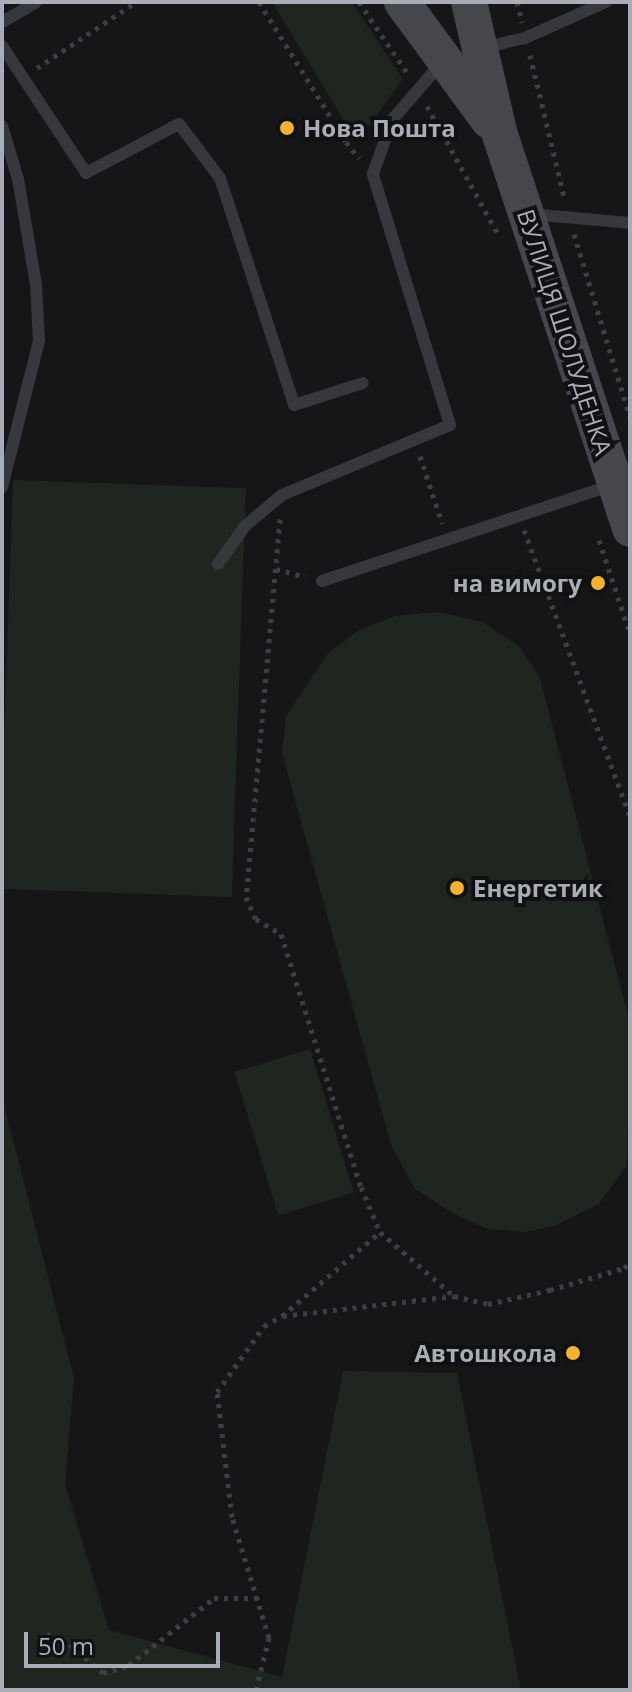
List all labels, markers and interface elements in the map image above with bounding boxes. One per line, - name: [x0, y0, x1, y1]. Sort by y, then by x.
- place label: Нова Пошта: [303, 114, 456, 142]
- marker: Нова Пошта: [278, 119, 296, 137]
- street label: ВУЛИЦЯ ШОЛУДЕНКА: [512, 205, 618, 459]
- place label: на вимогу: [453, 569, 582, 597]
- marker: на вимогу: [589, 574, 607, 592]
- place label: Енергетик: [473, 874, 603, 902]
- marker: Енергетик: [448, 879, 466, 897]
- place label: Автошкола: [414, 1339, 557, 1367]
- marker: Автошкола: [564, 1344, 582, 1362]
- scale bar: [28, 1616, 224, 1666]
- text: 50 m: [38, 1629, 94, 1662]

